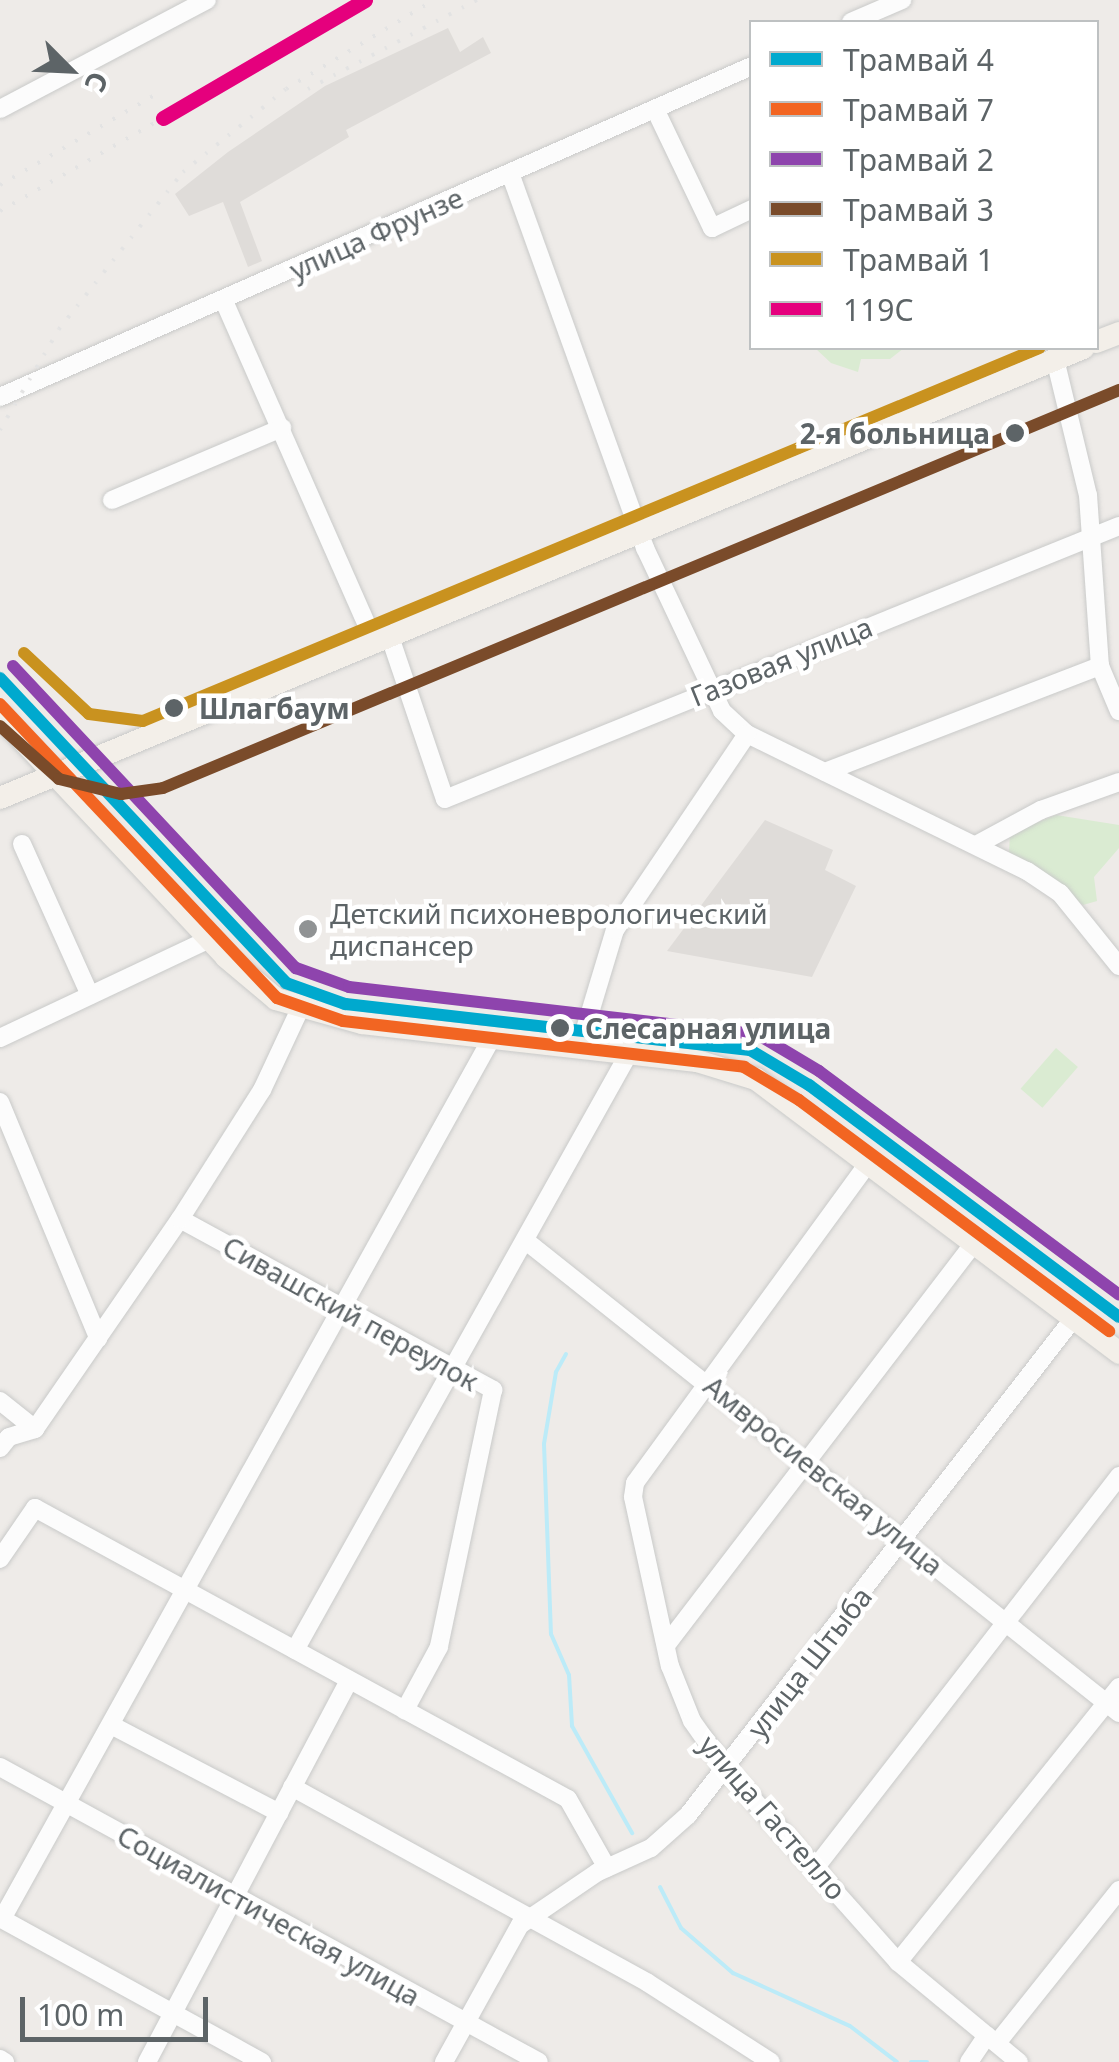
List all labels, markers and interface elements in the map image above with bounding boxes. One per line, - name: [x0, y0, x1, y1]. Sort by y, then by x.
- north arrow: [20, 20, 120, 120]
- legend: [749, 20, 1099, 350]
- text: Трамвай 4: [843, 39, 994, 80]
- text: С: [76, 66, 118, 98]
- text: Трамвай 7: [843, 89, 994, 130]
- text: Трамвай 2: [843, 139, 994, 180]
- street label: улица Фрунзе: [284, 180, 468, 286]
- text: Трамвай 3: [843, 189, 994, 230]
- text: Трамвай 1: [843, 239, 994, 280]
- text: 119С: [843, 289, 914, 330]
- place label: 2-я больница: [800, 416, 990, 450]
- marker: 2-я больница: [999, 417, 1031, 449]
- street label: Газовая улица: [685, 609, 877, 713]
- place label: Шлагбаум: [199, 691, 350, 725]
- marker: Шлагбаум: [158, 692, 190, 724]
- place label: Детский психоневрологический диспансер: [330, 896, 768, 962]
- marker: Детский психоневрологический диспансер: [295, 916, 321, 942]
- place label: Слесарная улица: [585, 1011, 831, 1045]
- marker: Слесарная улица: [544, 1012, 576, 1044]
- street label: Сивашский переулок: [217, 1229, 485, 1397]
- street label: Амвросиевская улица: [698, 1368, 950, 1582]
- street label: улица Штыба: [740, 1580, 878, 1744]
- street label: улица Гастелло: [692, 1728, 854, 1906]
- street label: Социалистическая улица: [112, 1818, 426, 2012]
- scale bar: [25, 1977, 212, 2039]
- text: 100 m: [37, 1994, 124, 2035]

